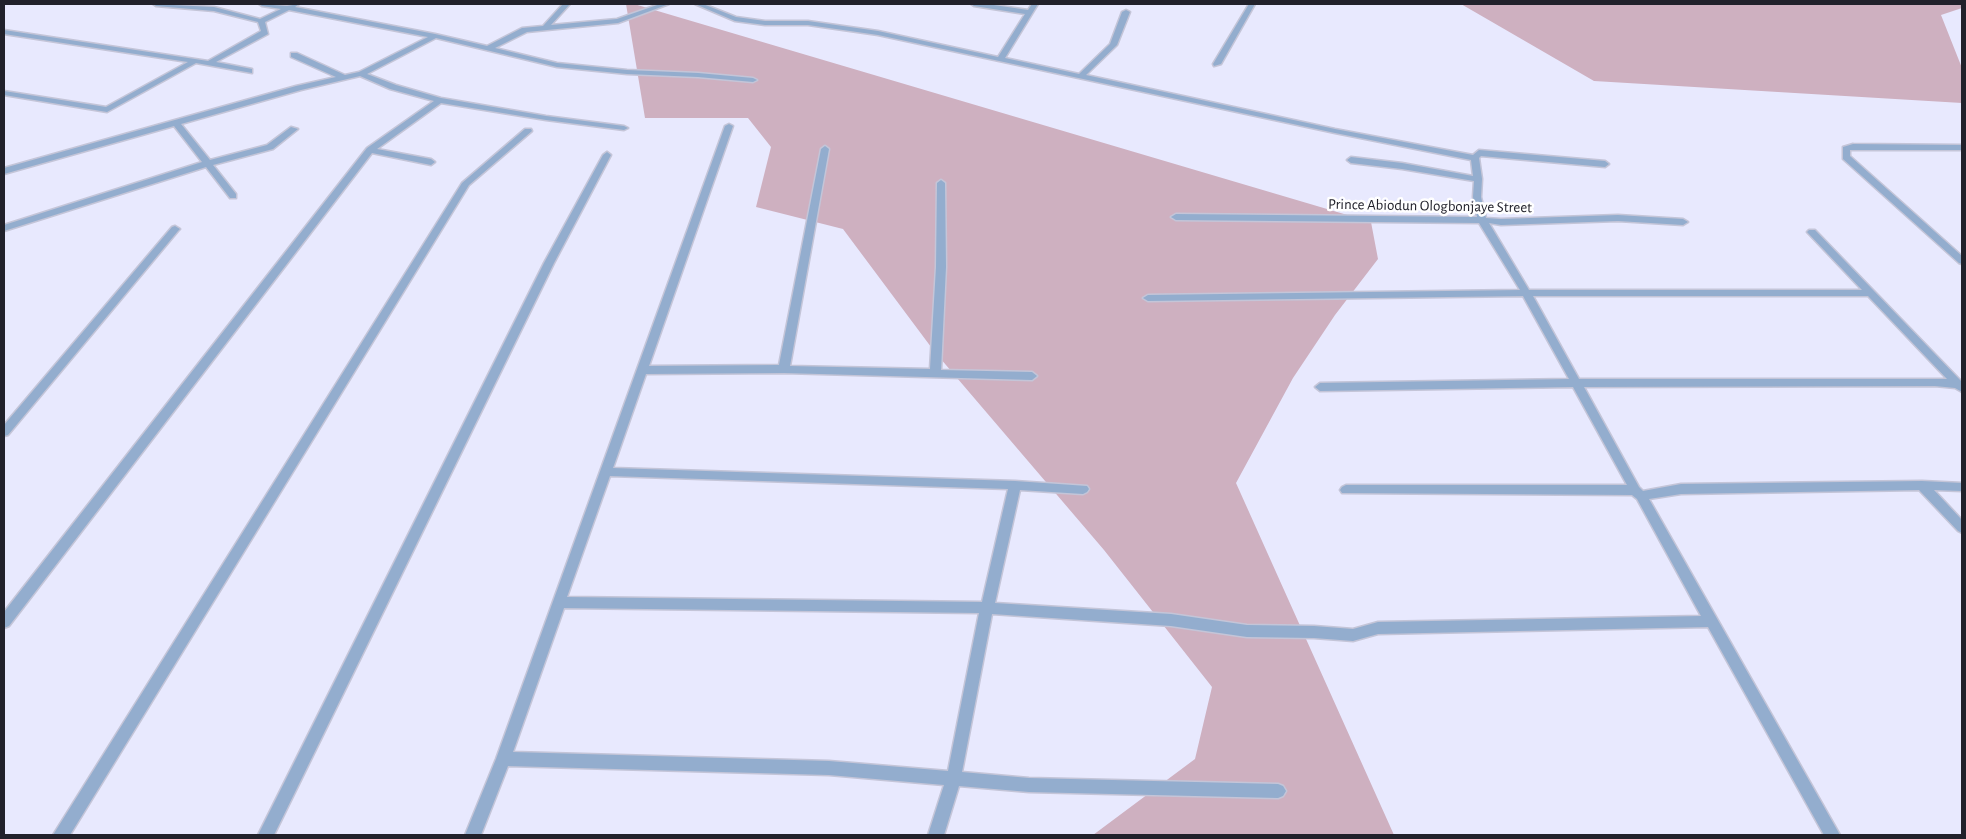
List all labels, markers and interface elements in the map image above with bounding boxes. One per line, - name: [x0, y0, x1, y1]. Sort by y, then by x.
- street label: Prince Abiodun Ologbonjaye Street: [1328, 195, 1532, 217]

